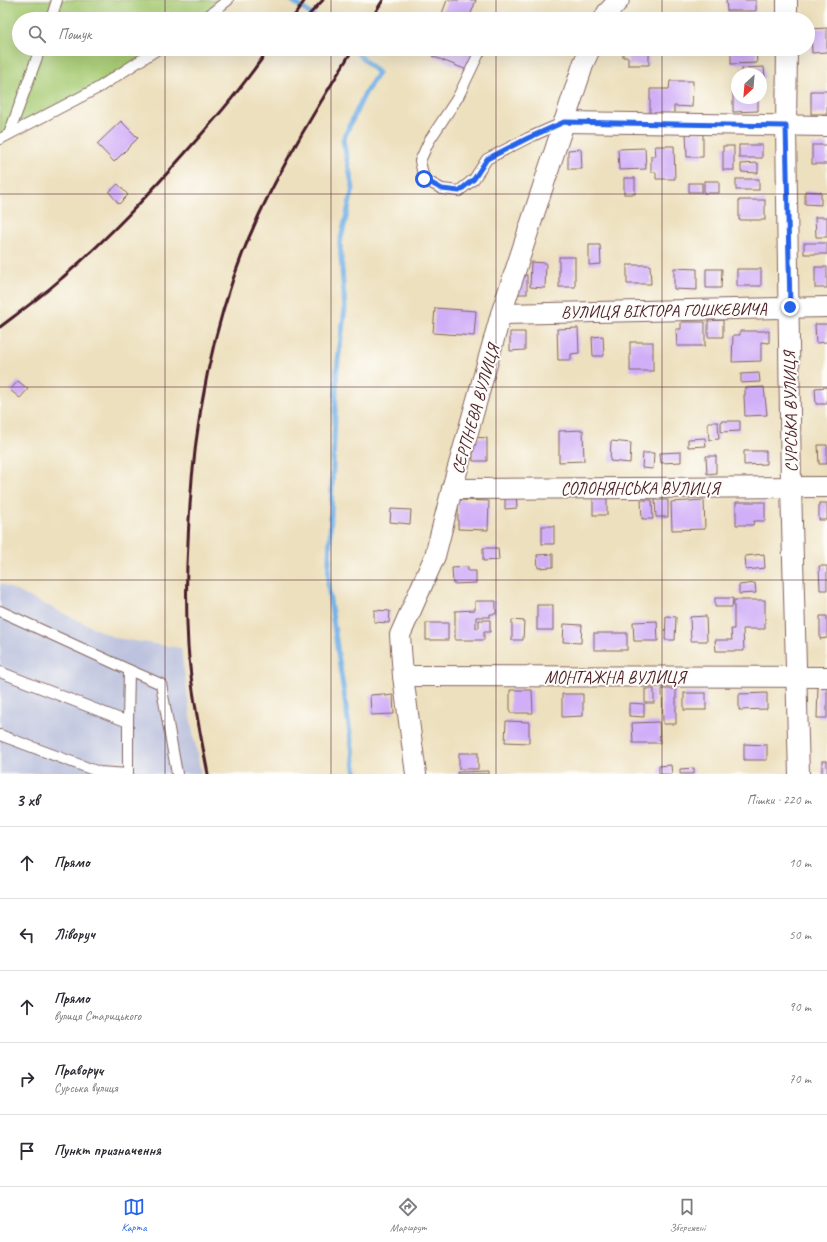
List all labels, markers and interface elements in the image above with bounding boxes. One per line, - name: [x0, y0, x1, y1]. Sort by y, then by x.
- search box: [12, 12, 815, 56]
- icon: search: [26, 23, 48, 45]
- text: Пошук: [58, 25, 91, 44]
- north arrow: [731, 68, 767, 104]
- route start: [415, 170, 433, 188]
- street label: ВУЛИЦЯ ВІКТОРА ГОШКЕВИЧА: [561, 298, 768, 323]
- route end: [781, 298, 799, 316]
- street label: СЕРПНЕВА ВУЛИЦЯ: [447, 339, 505, 476]
- street label: СУРСЬКА ВУЛИЦЯ: [779, 349, 802, 472]
- street label: СОЛОНЯНСЬКА ВУЛИЦЯ: [561, 478, 722, 499]
- street label: МОНТАЖНА ВУЛИЦЯ: [545, 667, 688, 688]
- text: 3 хв: [16, 790, 39, 811]
- text: Пішки · 220 m: [747, 792, 811, 808]
- icon: ahead: [16, 852, 38, 874]
- text: Прямо: [54, 853, 90, 872]
- text: 10 m: [789, 855, 811, 871]
- icon: left: [16, 924, 38, 946]
- text: Ліворуч: [54, 925, 95, 944]
- text: 50 m: [789, 927, 811, 943]
- text: Прямо: [54, 989, 90, 1008]
- icon: ahead: [16, 996, 38, 1018]
- text: 90 m: [789, 999, 811, 1015]
- text: вулиця Старицького: [54, 1008, 141, 1024]
- text: Праворуч: [54, 1061, 103, 1080]
- icon: right: [16, 1068, 38, 1090]
- text: 70 m: [789, 1071, 811, 1087]
- text: Сурська вулиця: [54, 1080, 118, 1096]
- icon: arrive: [16, 1140, 38, 1162]
- text: Пункт призначення: [54, 1141, 161, 1160]
- tab: Карта: [122, 1196, 147, 1234]
- tab: Маршрут: [390, 1196, 426, 1234]
- tab: Збережені: [670, 1196, 705, 1234]

